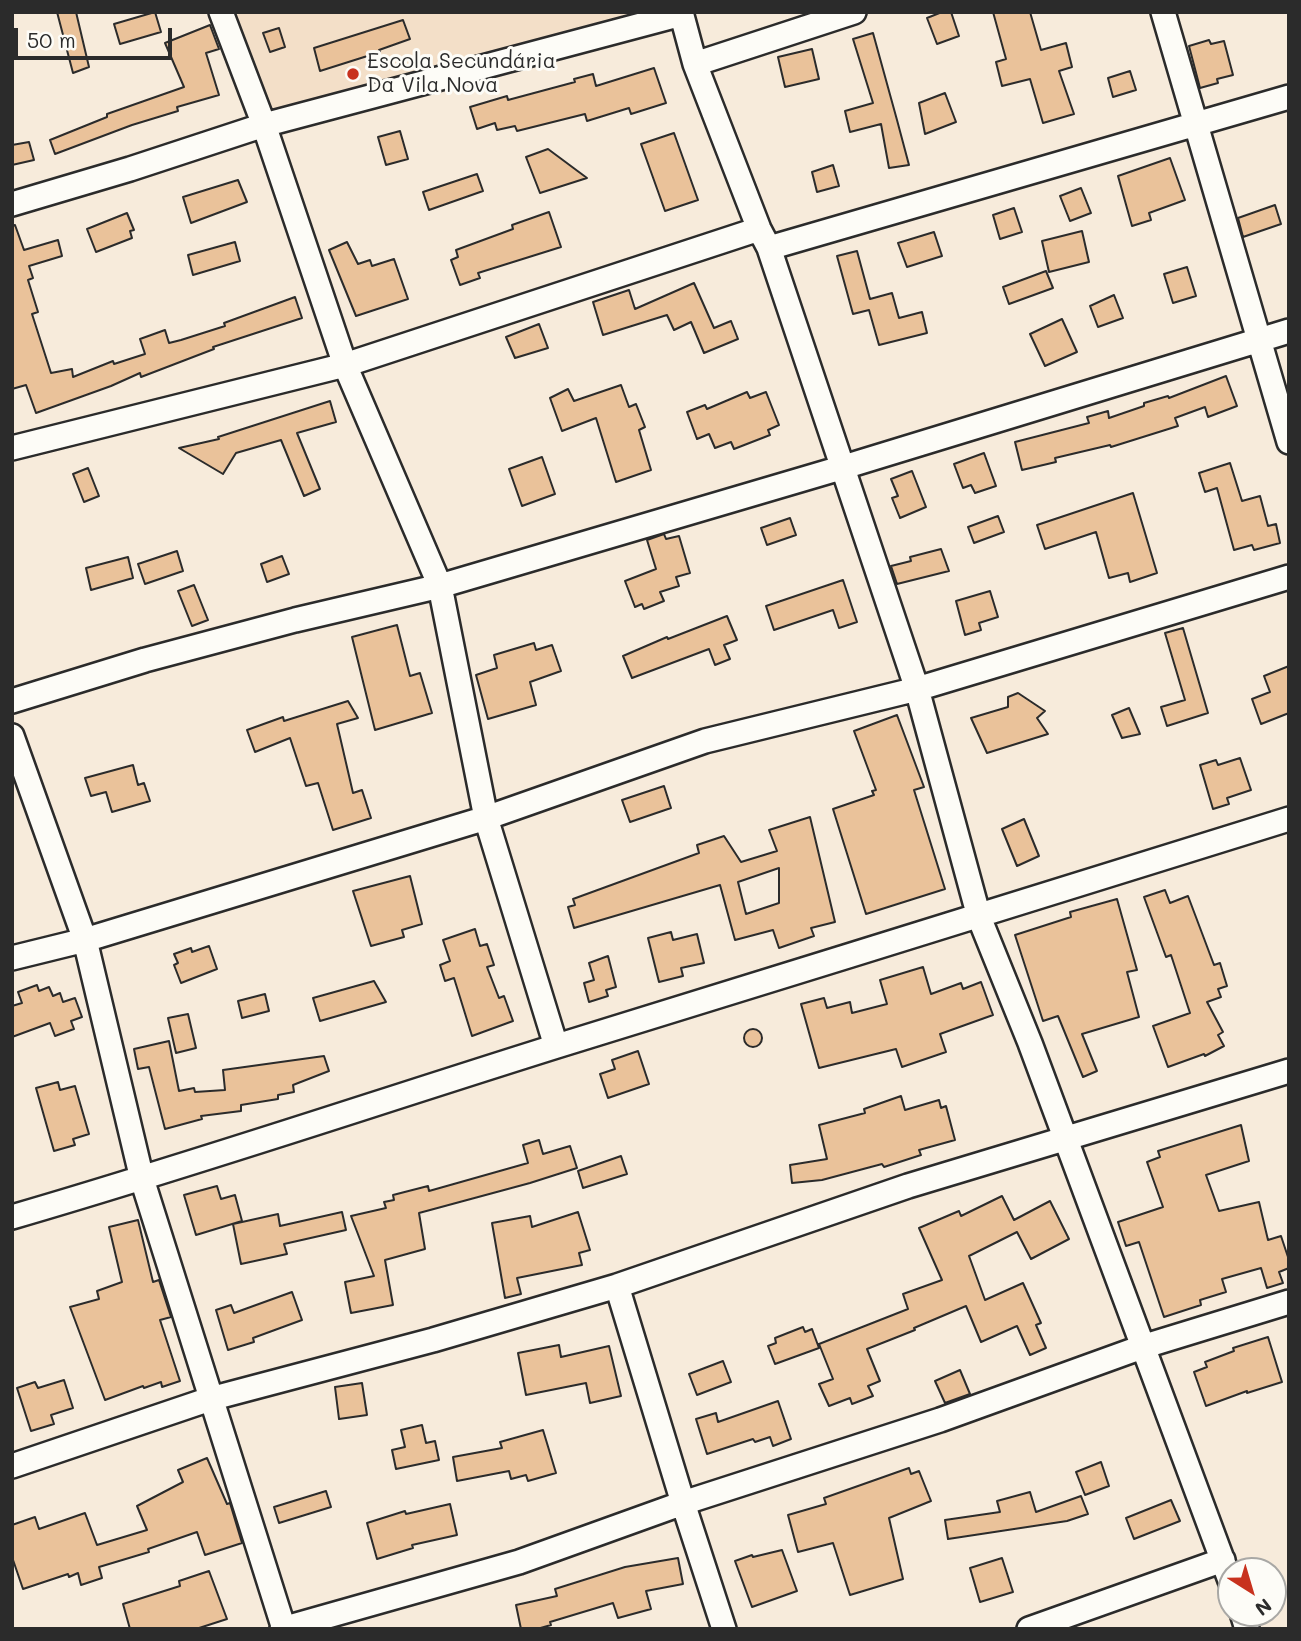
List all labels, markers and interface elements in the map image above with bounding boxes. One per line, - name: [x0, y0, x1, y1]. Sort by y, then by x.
- scale bar: [18, 14, 175, 58]
- text: 50 m: [27, 26, 76, 53]
- place label: Escola Secundária Da Vila Nova: [367, 49, 556, 99]
- marker: Escola Secundária Da Vila Nova: [345, 66, 361, 82]
- north arrow: [1217, 1557, 1287, 1627]
- text: N: [1250, 1593, 1277, 1622]

